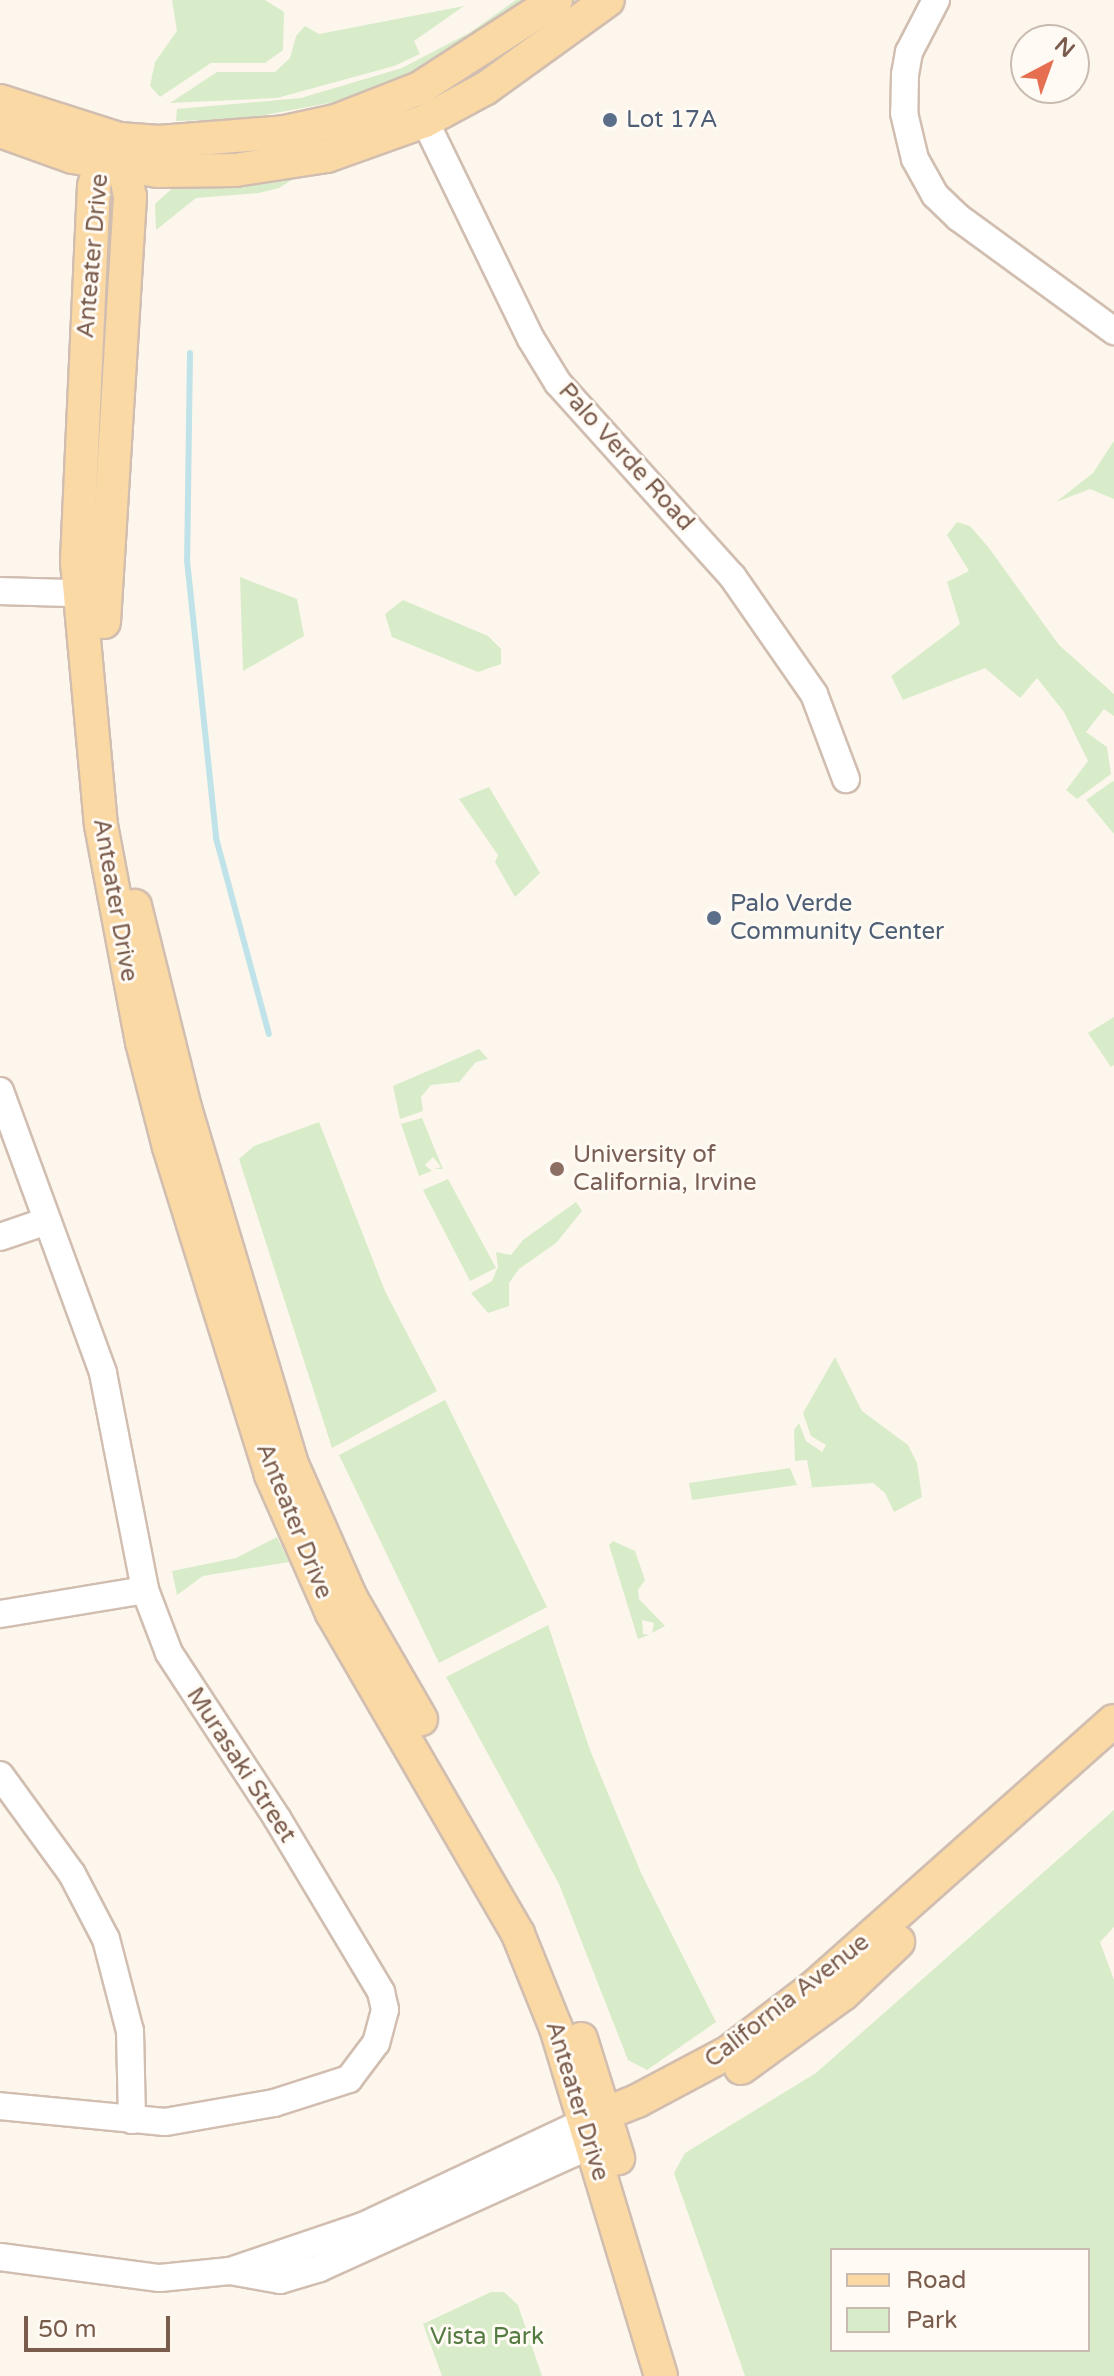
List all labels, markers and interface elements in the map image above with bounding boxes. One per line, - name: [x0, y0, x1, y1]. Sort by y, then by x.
- north arrow: [1010, 24, 1090, 104]
- text: N: [1049, 32, 1080, 63]
- place label: Lot 17A: [626, 106, 718, 134]
- marker: Lot 17A: [601, 111, 619, 129]
- street label: Anteater Drive: [71, 173, 115, 339]
- street label: Palo Verde Road: [552, 377, 700, 537]
- street label: Anteater Drive: [86, 816, 144, 984]
- place label: Palo Verde Community Center: [730, 890, 944, 946]
- marker: Palo Verde Community Center: [705, 909, 723, 927]
- place label: University of California, Irvine: [573, 1141, 757, 1197]
- marker: University of California, Irvine: [548, 1160, 566, 1178]
- street label: Anteater Drive: [250, 1439, 338, 1603]
- street label: Murasaki Street: [180, 1682, 302, 1848]
- street label: California Avenue: [699, 1928, 875, 2074]
- street label: Anteater Drive: [539, 2018, 615, 2184]
- legend: [830, 2248, 1090, 2352]
- text: Road: [906, 2266, 966, 2295]
- scale bar: [28, 2300, 174, 2350]
- text: Park: [906, 2306, 957, 2335]
- text: 50 m: [38, 2315, 96, 2344]
- park label: Vista Park: [430, 2323, 544, 2351]

